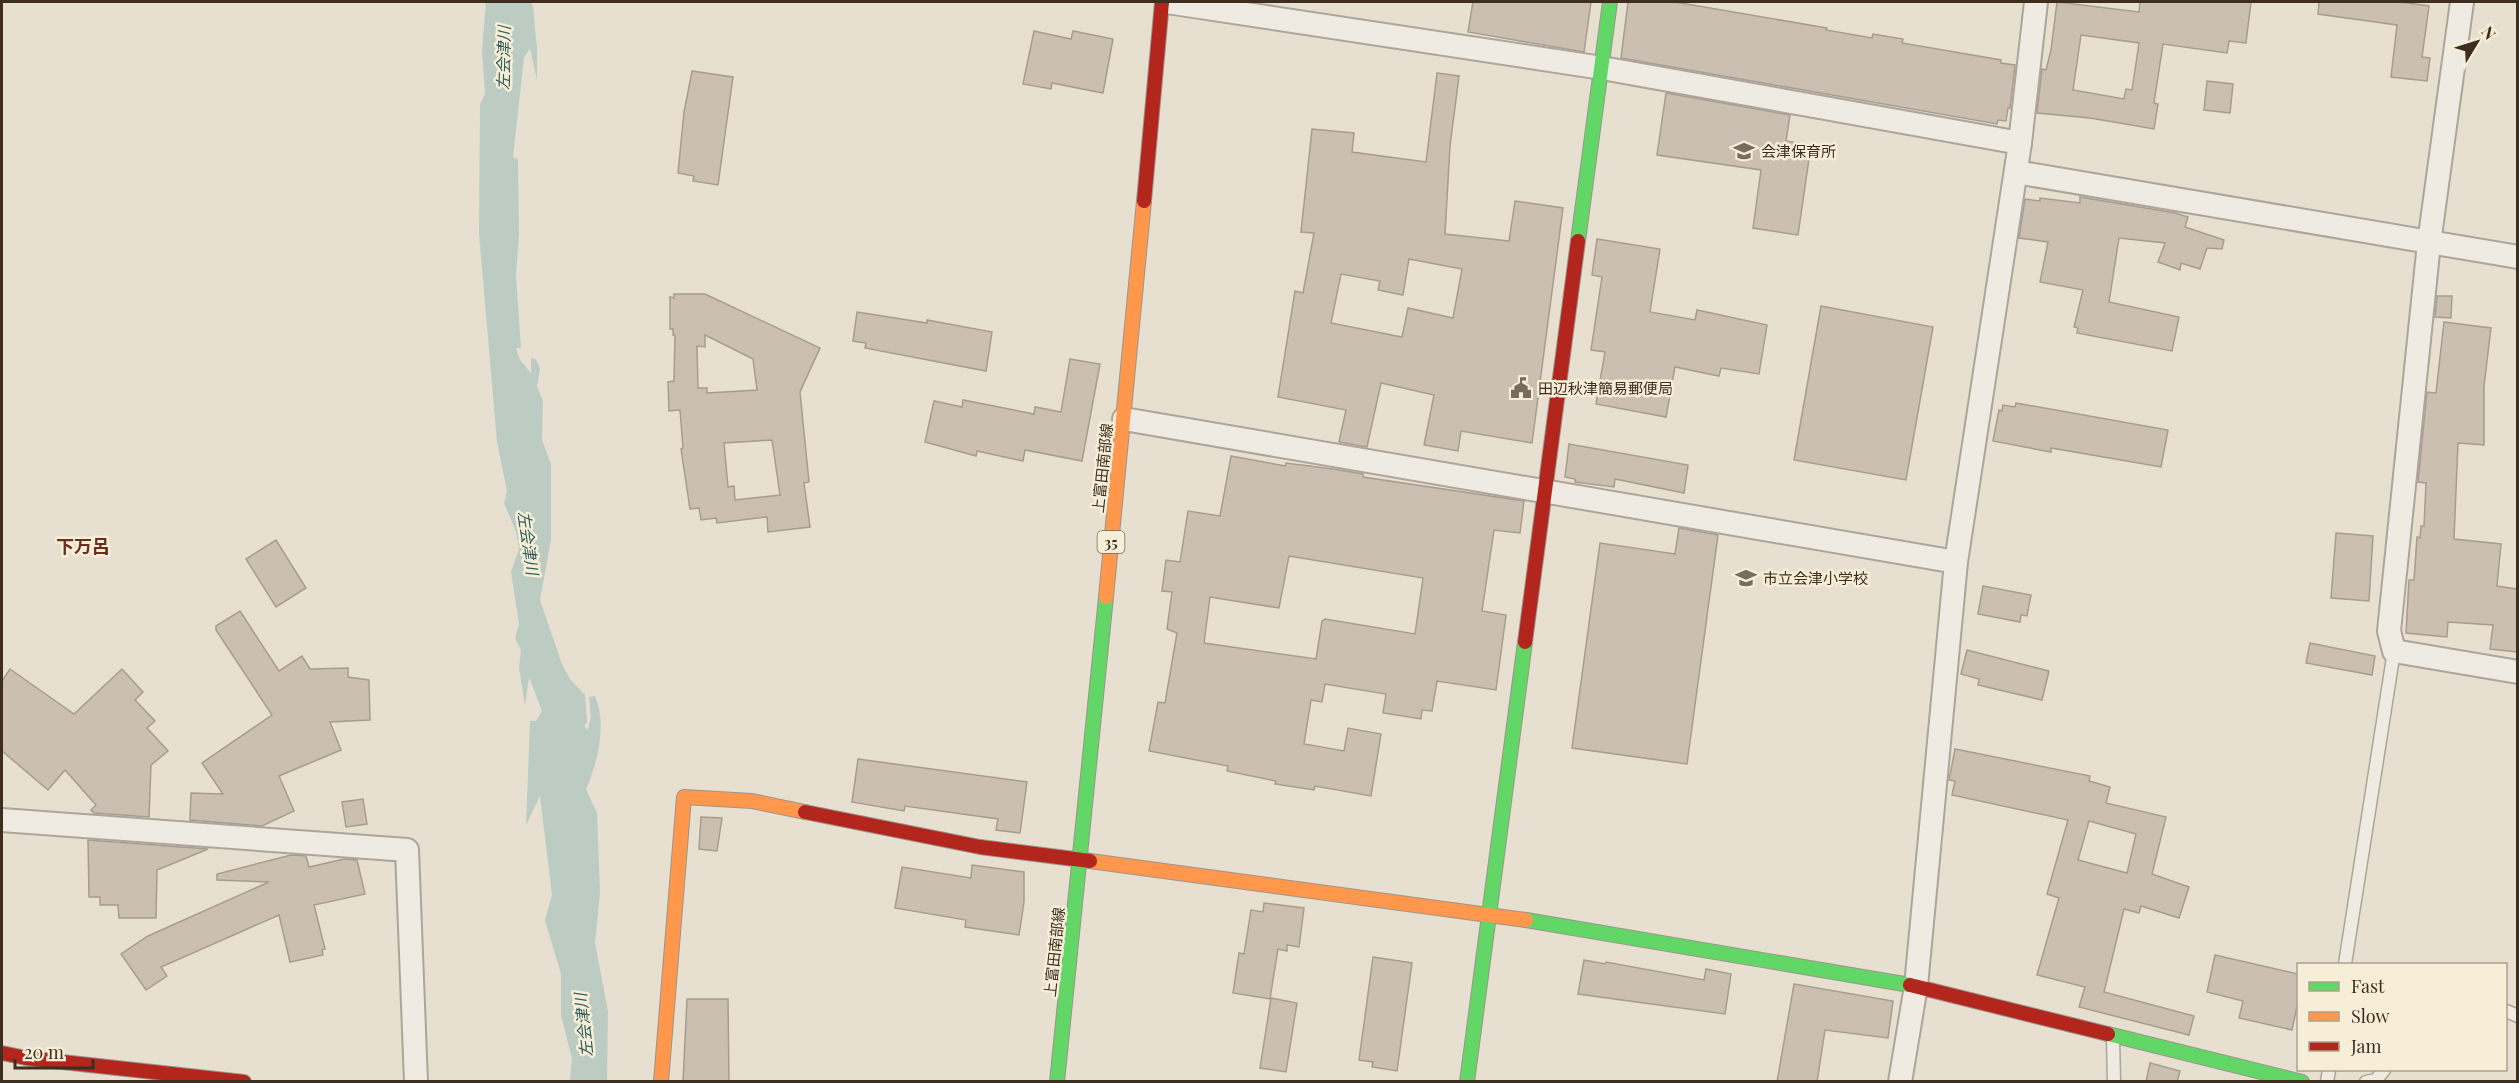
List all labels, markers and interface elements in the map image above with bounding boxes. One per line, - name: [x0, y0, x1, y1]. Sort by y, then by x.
- north arrow: [2447, 12, 2507, 72]
- text: N: [2477, 21, 2501, 44]
- water label: 左会津川: [492, 24, 514, 90]
- school or university icon: 会津保育所: [1732, 139, 1756, 163]
- place label: 会津保育所: [1761, 141, 1836, 161]
- public building icon: 田辺秋津簡易郵便局: [1509, 376, 1533, 400]
- place label: 田辺秋津簡易郵便局: [1538, 378, 1673, 398]
- street label: 上富田南部線: [1087, 422, 1117, 514]
- water label: 左会津川: [514, 510, 544, 578]
- road number: 35: [1098, 531, 1124, 553]
- district label: 下万呂: [56, 534, 110, 558]
- school or university icon: 市立会津小学校: [1734, 566, 1758, 590]
- place label: 市立会津小学校: [1763, 568, 1868, 588]
- street label: 上富田南部線: [1039, 906, 1069, 998]
- legend: [2297, 963, 2507, 1071]
- text: Fast: [2351, 974, 2385, 998]
- water label: 左会津川: [569, 990, 597, 1058]
- text: Slow: [2351, 1004, 2389, 1028]
- scale bar: [15, 1032, 93, 1070]
- text: Jam: [2350, 1034, 2381, 1058]
- text: 20 m: [24, 1040, 64, 1064]

